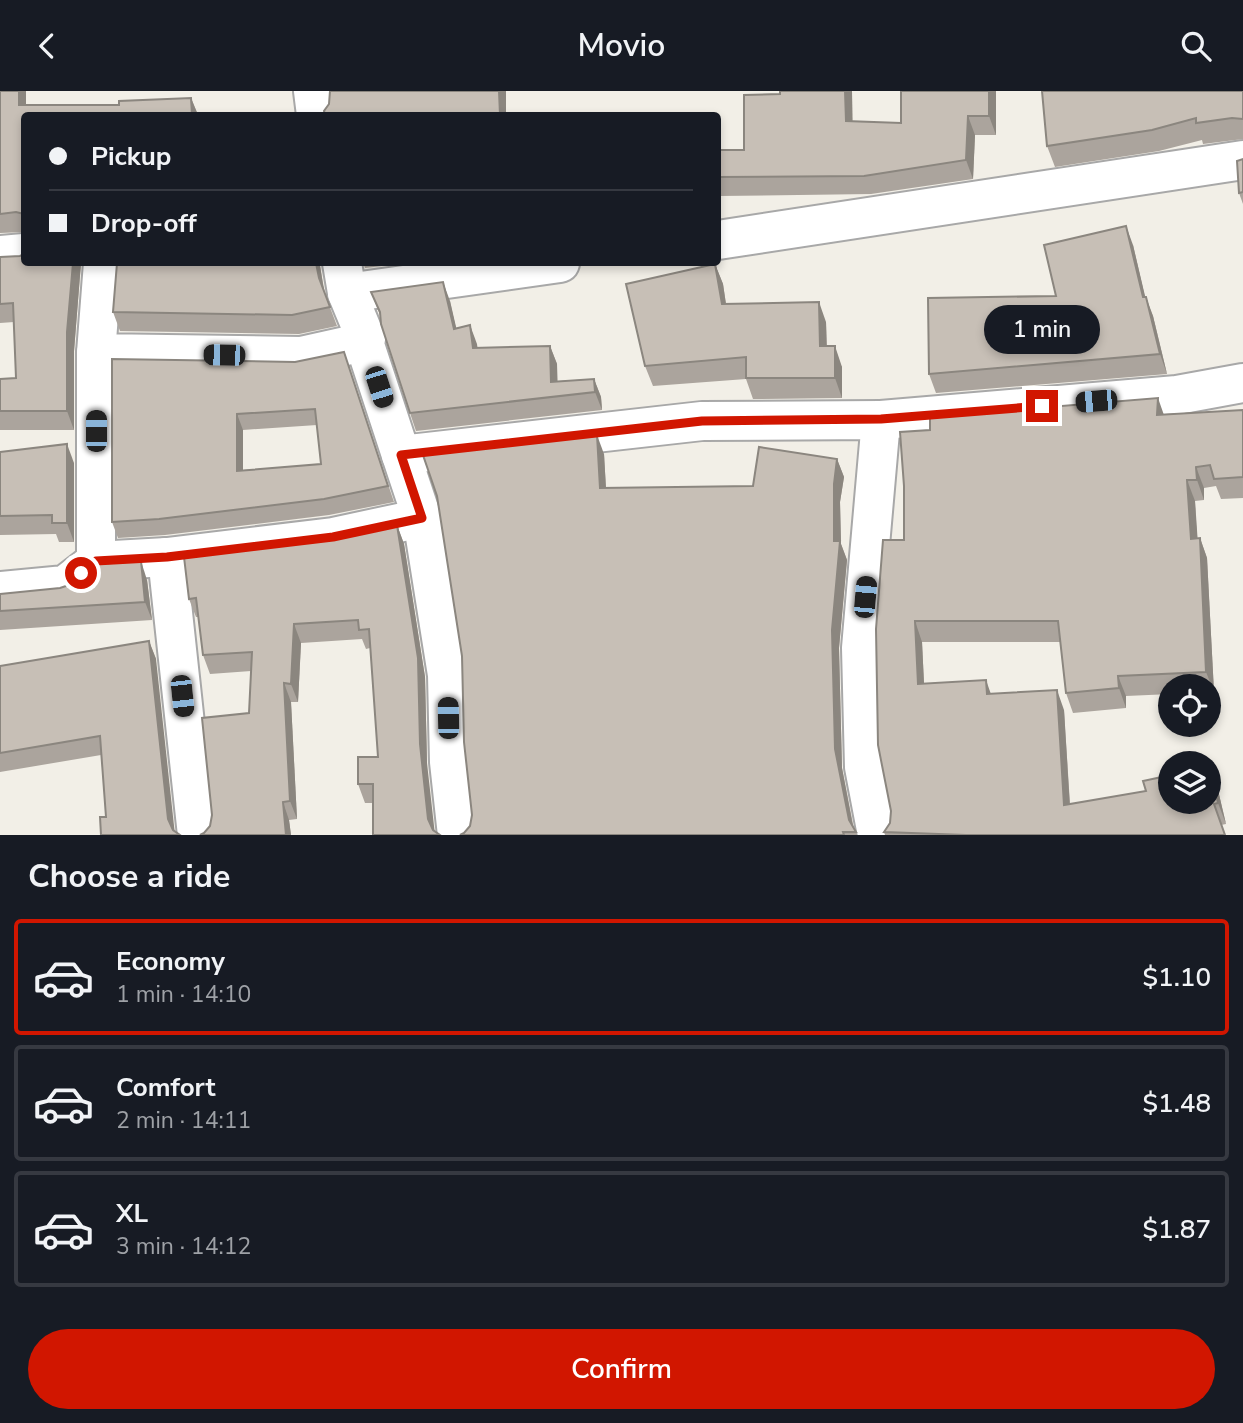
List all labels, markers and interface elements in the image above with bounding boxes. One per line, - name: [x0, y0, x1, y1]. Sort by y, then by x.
- text: Movio: [578, 24, 665, 67]
- icon: back: [28, 27, 66, 65]
- icon: search: [1177, 27, 1215, 65]
- text: Pickup: [91, 139, 171, 174]
- text: Drop-off: [91, 206, 197, 241]
- callout: 1 min: [984, 305, 1100, 353]
- text: 1 min: [1013, 314, 1071, 345]
- car: [203, 344, 246, 366]
- car: [363, 364, 396, 410]
- car: [1075, 389, 1118, 413]
- route end: [1026, 390, 1058, 422]
- car: [86, 410, 107, 452]
- route start: [65, 557, 97, 589]
- car: [853, 575, 878, 619]
- car: [170, 674, 195, 718]
- map controls: [1158, 674, 1221, 814]
- button: locate: [1158, 674, 1221, 737]
- car: [438, 697, 459, 739]
- button: layers: [1158, 751, 1221, 814]
- text: Choose a ride: [28, 855, 230, 898]
- text: Economy: [116, 944, 225, 979]
- icon: car: [32, 946, 95, 1009]
- text: $1.10: [1142, 960, 1211, 995]
- text: 1 min · 14:10: [116, 979, 251, 1010]
- text: Comfort: [116, 1070, 216, 1105]
- icon: car: [32, 1072, 95, 1135]
- text: $1.48: [1142, 1086, 1211, 1121]
- text: 2 min · 14:11: [116, 1105, 251, 1136]
- text: XL: [116, 1196, 148, 1231]
- icon: car: [32, 1198, 95, 1261]
- text: $1.87: [1142, 1212, 1211, 1247]
- text: 3 min · 14:12: [116, 1231, 251, 1262]
- button: Confirm: [28, 1329, 1215, 1409]

